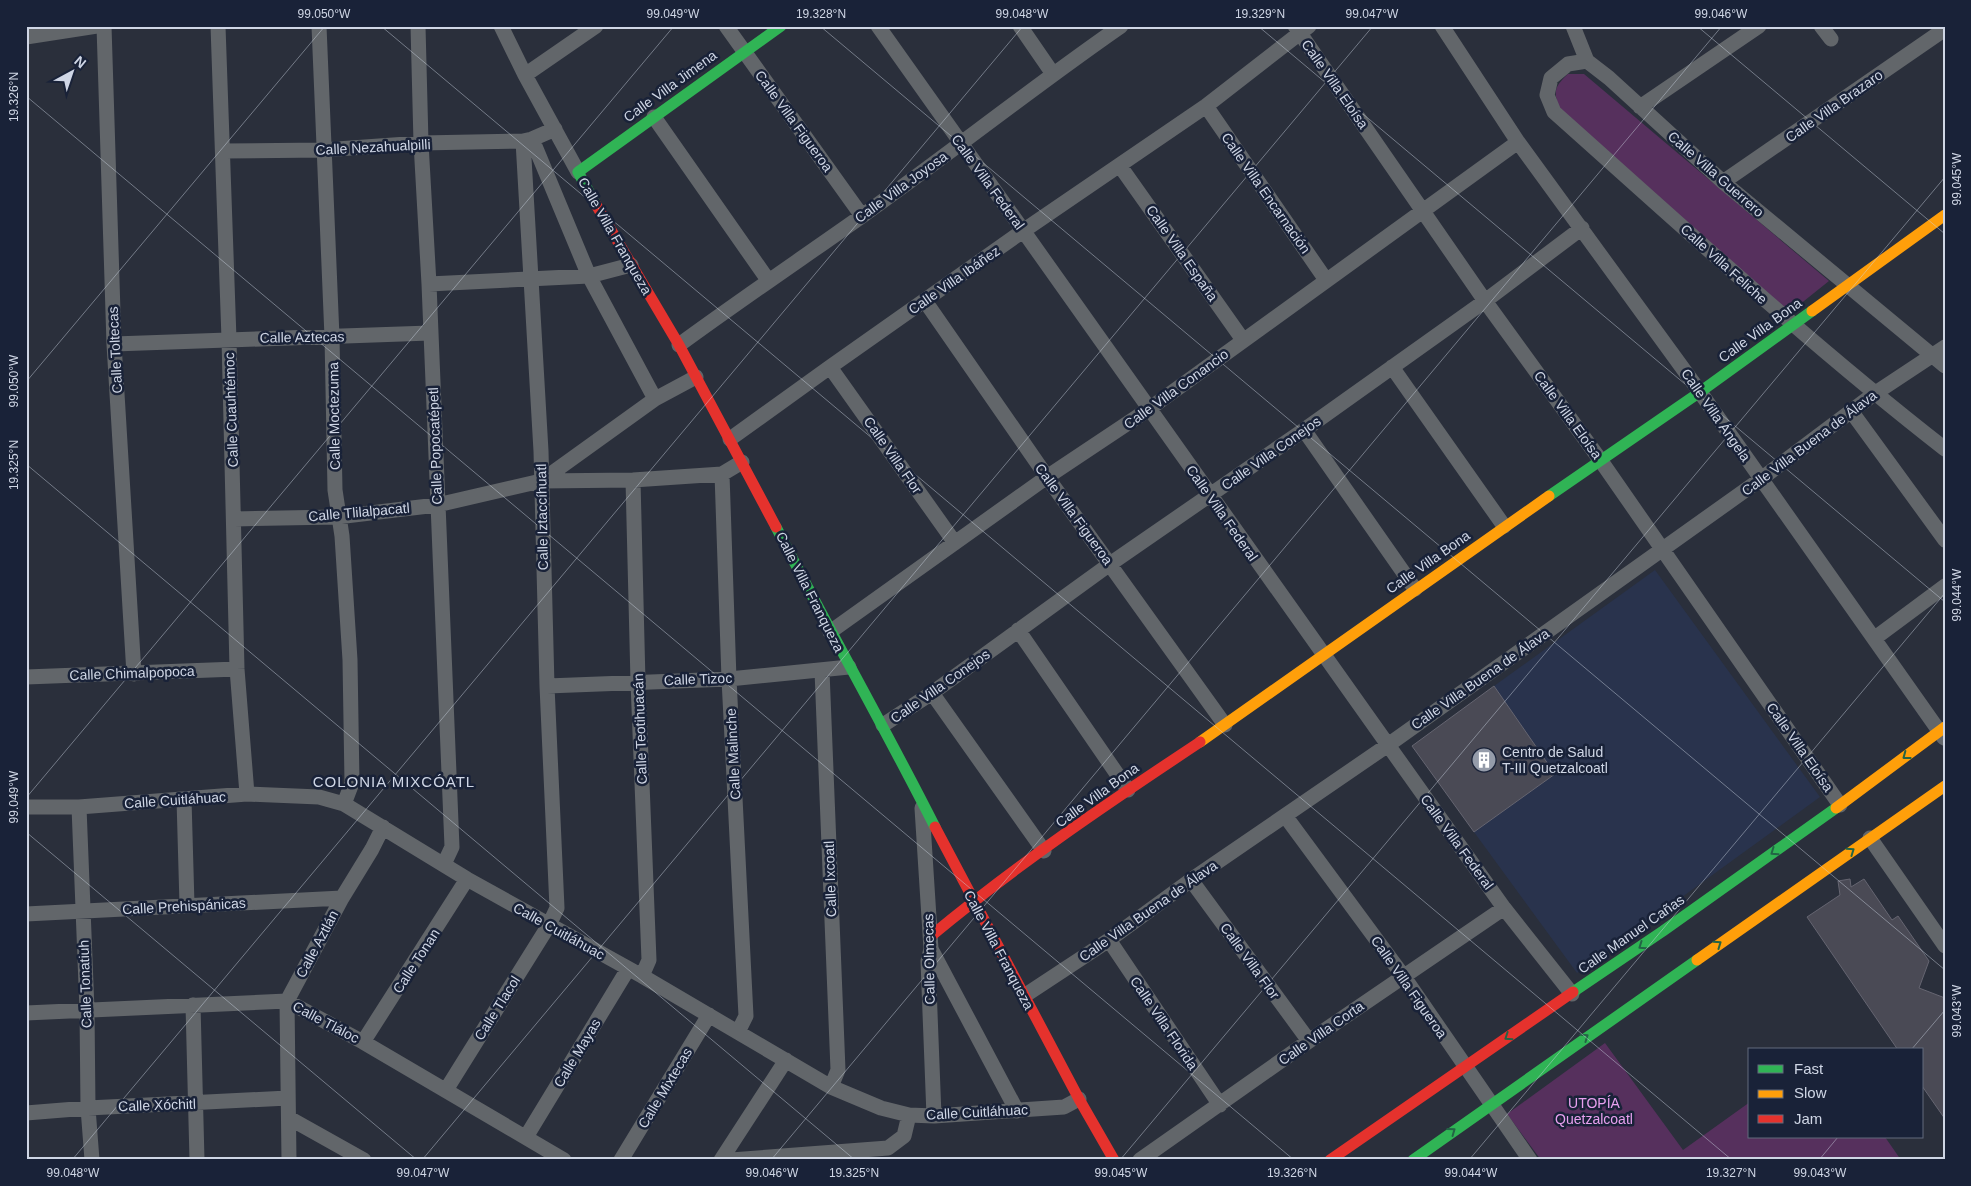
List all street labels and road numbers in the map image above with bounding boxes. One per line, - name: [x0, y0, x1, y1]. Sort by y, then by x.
- street label: Calle Villa Eloísa: [1298, 36, 1372, 132]
- street label: Calle Villa Jimena: [620, 47, 720, 125]
- street label: Calle Villa Brazaro: [1782, 66, 1886, 146]
- street label: Calle Villa Figueroa: [752, 67, 836, 175]
- street label: Calle Villa Guerrero: [1665, 128, 1767, 220]
- street label: Calle Villa Encarnación: [1218, 130, 1314, 256]
- street label: Calle Villa Federal: [948, 131, 1028, 233]
- street label: Calle Nezahualpilli: [315, 136, 431, 158]
- street label: Calle Villa Joyosa: [852, 148, 950, 226]
- street label: Calle Villa Franqueza: [575, 174, 655, 298]
- street label: Calle Villa España: [1143, 202, 1221, 304]
- street label: Calle Villa Feliche: [1677, 221, 1771, 307]
- street label: Calle Villa Ibáñez: [905, 242, 1003, 318]
- street label: Calle Villa Bona: [1715, 294, 1805, 365]
- street label: Calle Toltecas: [105, 306, 125, 394]
- street label: Calle Aztecas: [259, 328, 345, 346]
- street label: Calle Villa Conancio: [1121, 346, 1231, 432]
- street label: Calle Cuauhtémoc: [221, 352, 241, 468]
- street label: Calle Moctezuma: [325, 362, 343, 470]
- street label: Calle Villa Ángela: [1678, 366, 1754, 465]
- street label: Calle Villa Eloísa: [1531, 368, 1605, 462]
- street label: Calle Popocatépetl: [425, 387, 445, 505]
- street label: Calle Villa Buena de Álava: [1738, 387, 1880, 499]
- street label: Calle Villa Conejos: [1218, 413, 1324, 493]
- street label: Calle Villa Flor: [861, 414, 926, 497]
- street label: Calle Villa Figueroa: [1032, 460, 1116, 568]
- street label: Calle Villa Federal: [1183, 462, 1261, 564]
- street label: Calle Iztaccíhuatl: [533, 464, 551, 570]
- street label: Calle Tlilalpacatl: [308, 500, 410, 524]
- street label: Calle Villa Bona: [1383, 527, 1473, 597]
- street label: Calle Villa Franqueza: [773, 529, 847, 655]
- street label: Calle Villa Buena de Álava: [1408, 625, 1552, 733]
- street label: Calle Villa Conejos: [887, 646, 993, 726]
- street label: Calle Chimalpopoca: [69, 663, 195, 683]
- street label: Calle Tizoc: [664, 670, 732, 688]
- street label: Calle Teotihuacán: [630, 673, 650, 785]
- street label: Calle Villa Eloísa: [1763, 699, 1837, 795]
- street label: Calle Malinche: [723, 708, 743, 800]
- street label: Calle Villa Bona: [1052, 759, 1142, 830]
- street label: Calle Cuitláhuac: [124, 788, 226, 812]
- street label: Calle Villa Federal: [1417, 791, 1497, 893]
- street label: Calle Ixcoatl: [821, 841, 839, 917]
- street label: Calle Villa Buena de Álava: [1076, 857, 1220, 965]
- street label: Calle Villa Franqueza: [961, 888, 1037, 1013]
- street label: Calle Manuel Cañas: [1575, 891, 1687, 977]
- street label: Calle Prehispánicas: [122, 895, 246, 917]
- street label: Calle Cuitláhuac: [511, 899, 607, 963]
- street label: Calle Aztlán: [293, 908, 341, 980]
- street label: Calle Olmecas: [920, 913, 938, 1005]
- street label: Calle Villa Flor: [1217, 920, 1283, 1002]
- street label: Calle Tonan: [389, 926, 443, 996]
- street label: Calle Villa Figueroa: [1368, 933, 1450, 1041]
- street label: Calle Tonatiuh: [75, 940, 95, 1028]
- street label: Calle Tlacol: [471, 973, 523, 1043]
- street label: Calle Villa Florida: [1127, 973, 1201, 1073]
- street label: Calle Tláloc: [290, 998, 362, 1046]
- street label: Calle Villa Corta: [1275, 998, 1367, 1068]
- street label: Calle Mayas: [550, 1016, 604, 1090]
- street label: Calle Mixtecas: [635, 1045, 695, 1131]
- street label: Calle Xóchitl: [118, 1096, 196, 1114]
- street label: Calle Cuitláhuac: [926, 1101, 1028, 1123]

